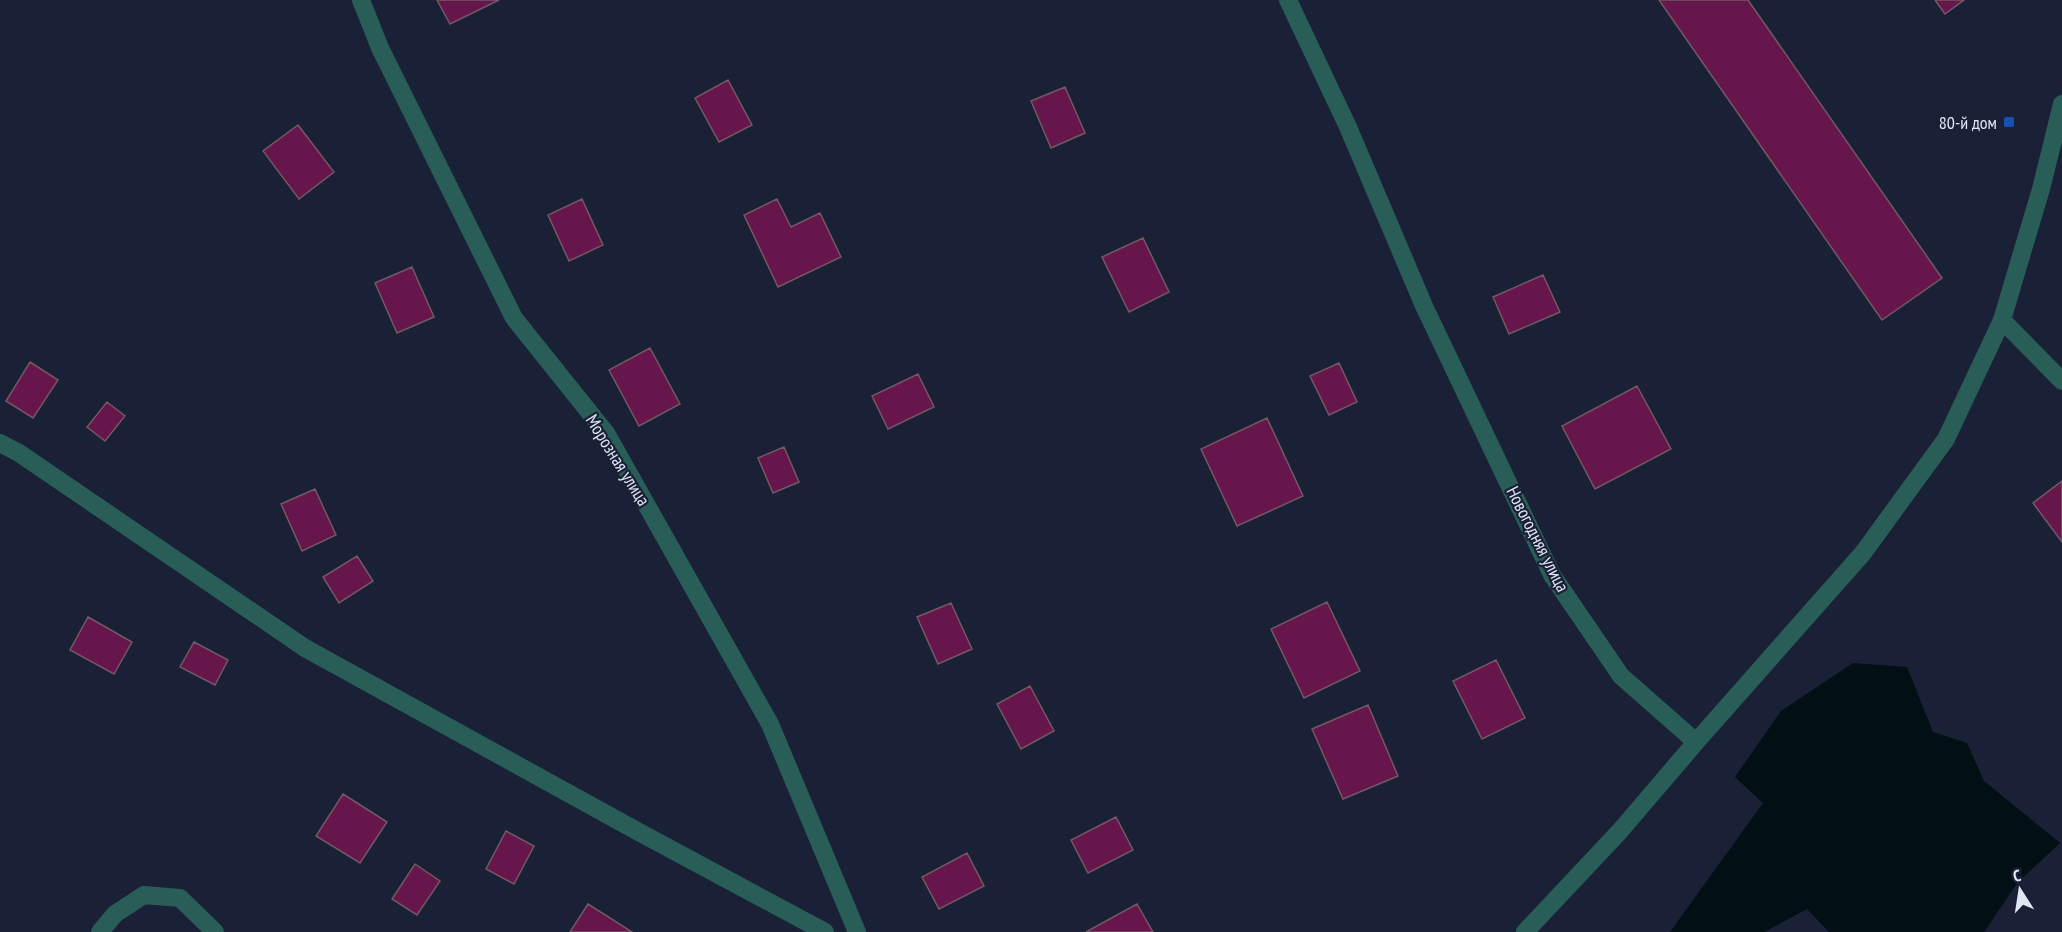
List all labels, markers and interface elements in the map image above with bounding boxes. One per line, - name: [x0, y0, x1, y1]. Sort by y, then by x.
- place label: 80-й дом: [1939, 111, 1997, 134]
- marker: 80-й дом: [2002, 115, 2016, 129]
- street label: Морозная улица: [581, 410, 655, 510]
- street label: Новогодняя улица: [1502, 482, 1574, 596]
- north arrow: [1990, 860, 2050, 920]
- text: С: [2011, 865, 2023, 886]

